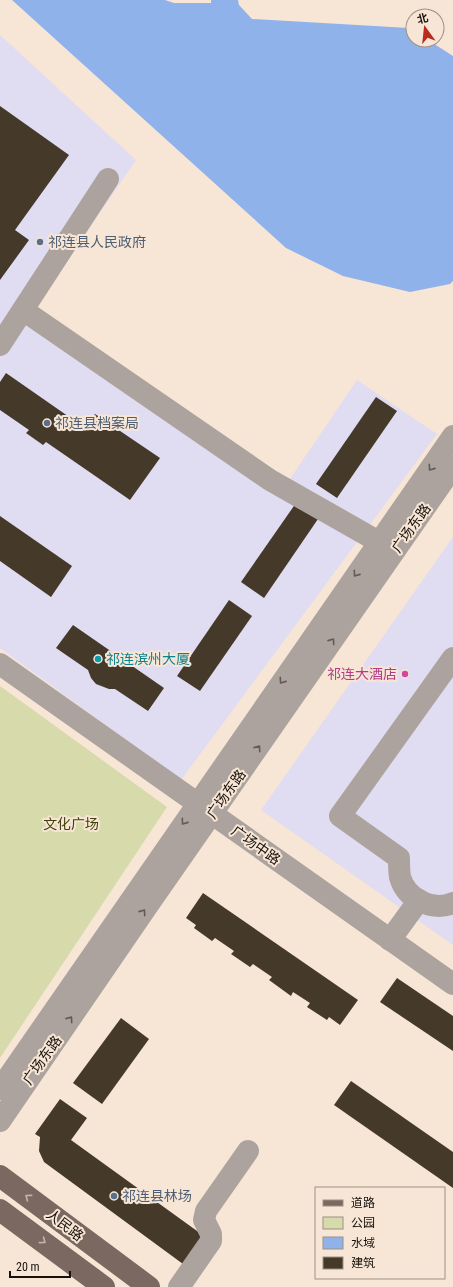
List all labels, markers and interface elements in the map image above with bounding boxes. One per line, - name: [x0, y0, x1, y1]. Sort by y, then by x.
- north arrow: [405, 8, 445, 48]
- text: 北: [416, 11, 430, 27]
- place label: 祁连县人民政府: [48, 234, 146, 250]
- marker: 祁连县人民政府: [35, 237, 45, 247]
- place label: 祁连县档案局: [55, 415, 139, 431]
- marker: 祁连县档案局: [42, 418, 52, 428]
- one-way arrow: [429, 463, 436, 470]
- street label: 广场东路: [388, 500, 434, 556]
- one-way arrow: [354, 570, 361, 577]
- one-way arrow: [327, 639, 334, 646]
- place label: 祁连滨州大厦: [106, 651, 190, 667]
- marker: 祁连滨州大厦: [93, 654, 103, 664]
- place label: 祁连大酒店: [327, 666, 397, 682]
- marker: 祁连大酒店: [400, 669, 410, 679]
- one-way arrow: [279, 677, 287, 684]
- one-way arrow: [253, 745, 261, 752]
- street label: 广场东路: [203, 766, 249, 822]
- park label: 文化广场: [43, 816, 99, 832]
- one-way arrow: [182, 818, 189, 825]
- street label: 广场中路: [228, 822, 284, 868]
- one-way arrow: [138, 909, 146, 916]
- one-way arrow: [65, 1017, 72, 1024]
- street label: 广场东路: [19, 1032, 65, 1088]
- legend: [315, 1187, 445, 1279]
- place label: 祁连县林场: [122, 1188, 192, 1204]
- marker: 祁连县林场: [109, 1191, 119, 1201]
- one-way arrow: [25, 1194, 32, 1202]
- text: 道路: [351, 1196, 375, 1210]
- street label: 人民路: [43, 1206, 87, 1244]
- text: 公园: [351, 1216, 375, 1230]
- text: 水域: [351, 1236, 375, 1250]
- one-way arrow: [38, 1237, 45, 1244]
- scale bar: [10, 1253, 70, 1279]
- text: 建筑: [351, 1256, 375, 1270]
- text: 20 m: [16, 1260, 40, 1274]

